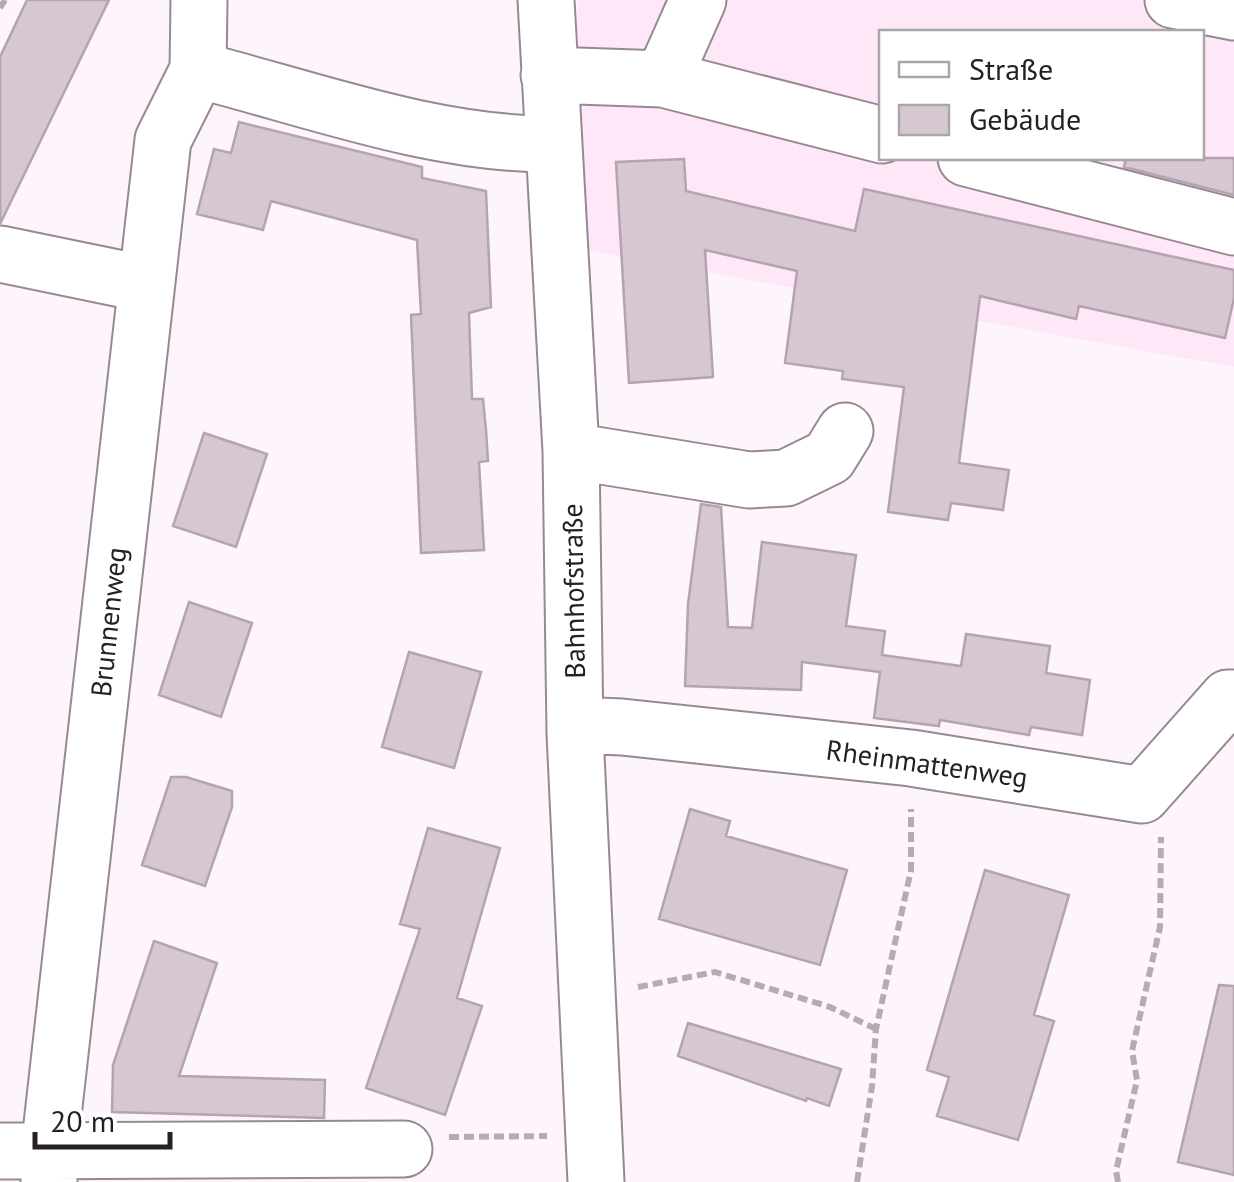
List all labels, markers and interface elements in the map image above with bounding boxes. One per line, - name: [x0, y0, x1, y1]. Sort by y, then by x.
- legend: [879, 30, 1204, 160]
- text: Straße: [969, 49, 1053, 88]
- text: Gebäude: [969, 99, 1081, 138]
- street label: Bahnhofstraße: [553, 503, 593, 679]
- street label: Brunnenweg: [82, 545, 134, 699]
- street label: Rheinmattenweg: [824, 731, 1030, 795]
- scale bar: [35, 1087, 170, 1149]
- text: 20 m: [50, 1101, 115, 1140]

